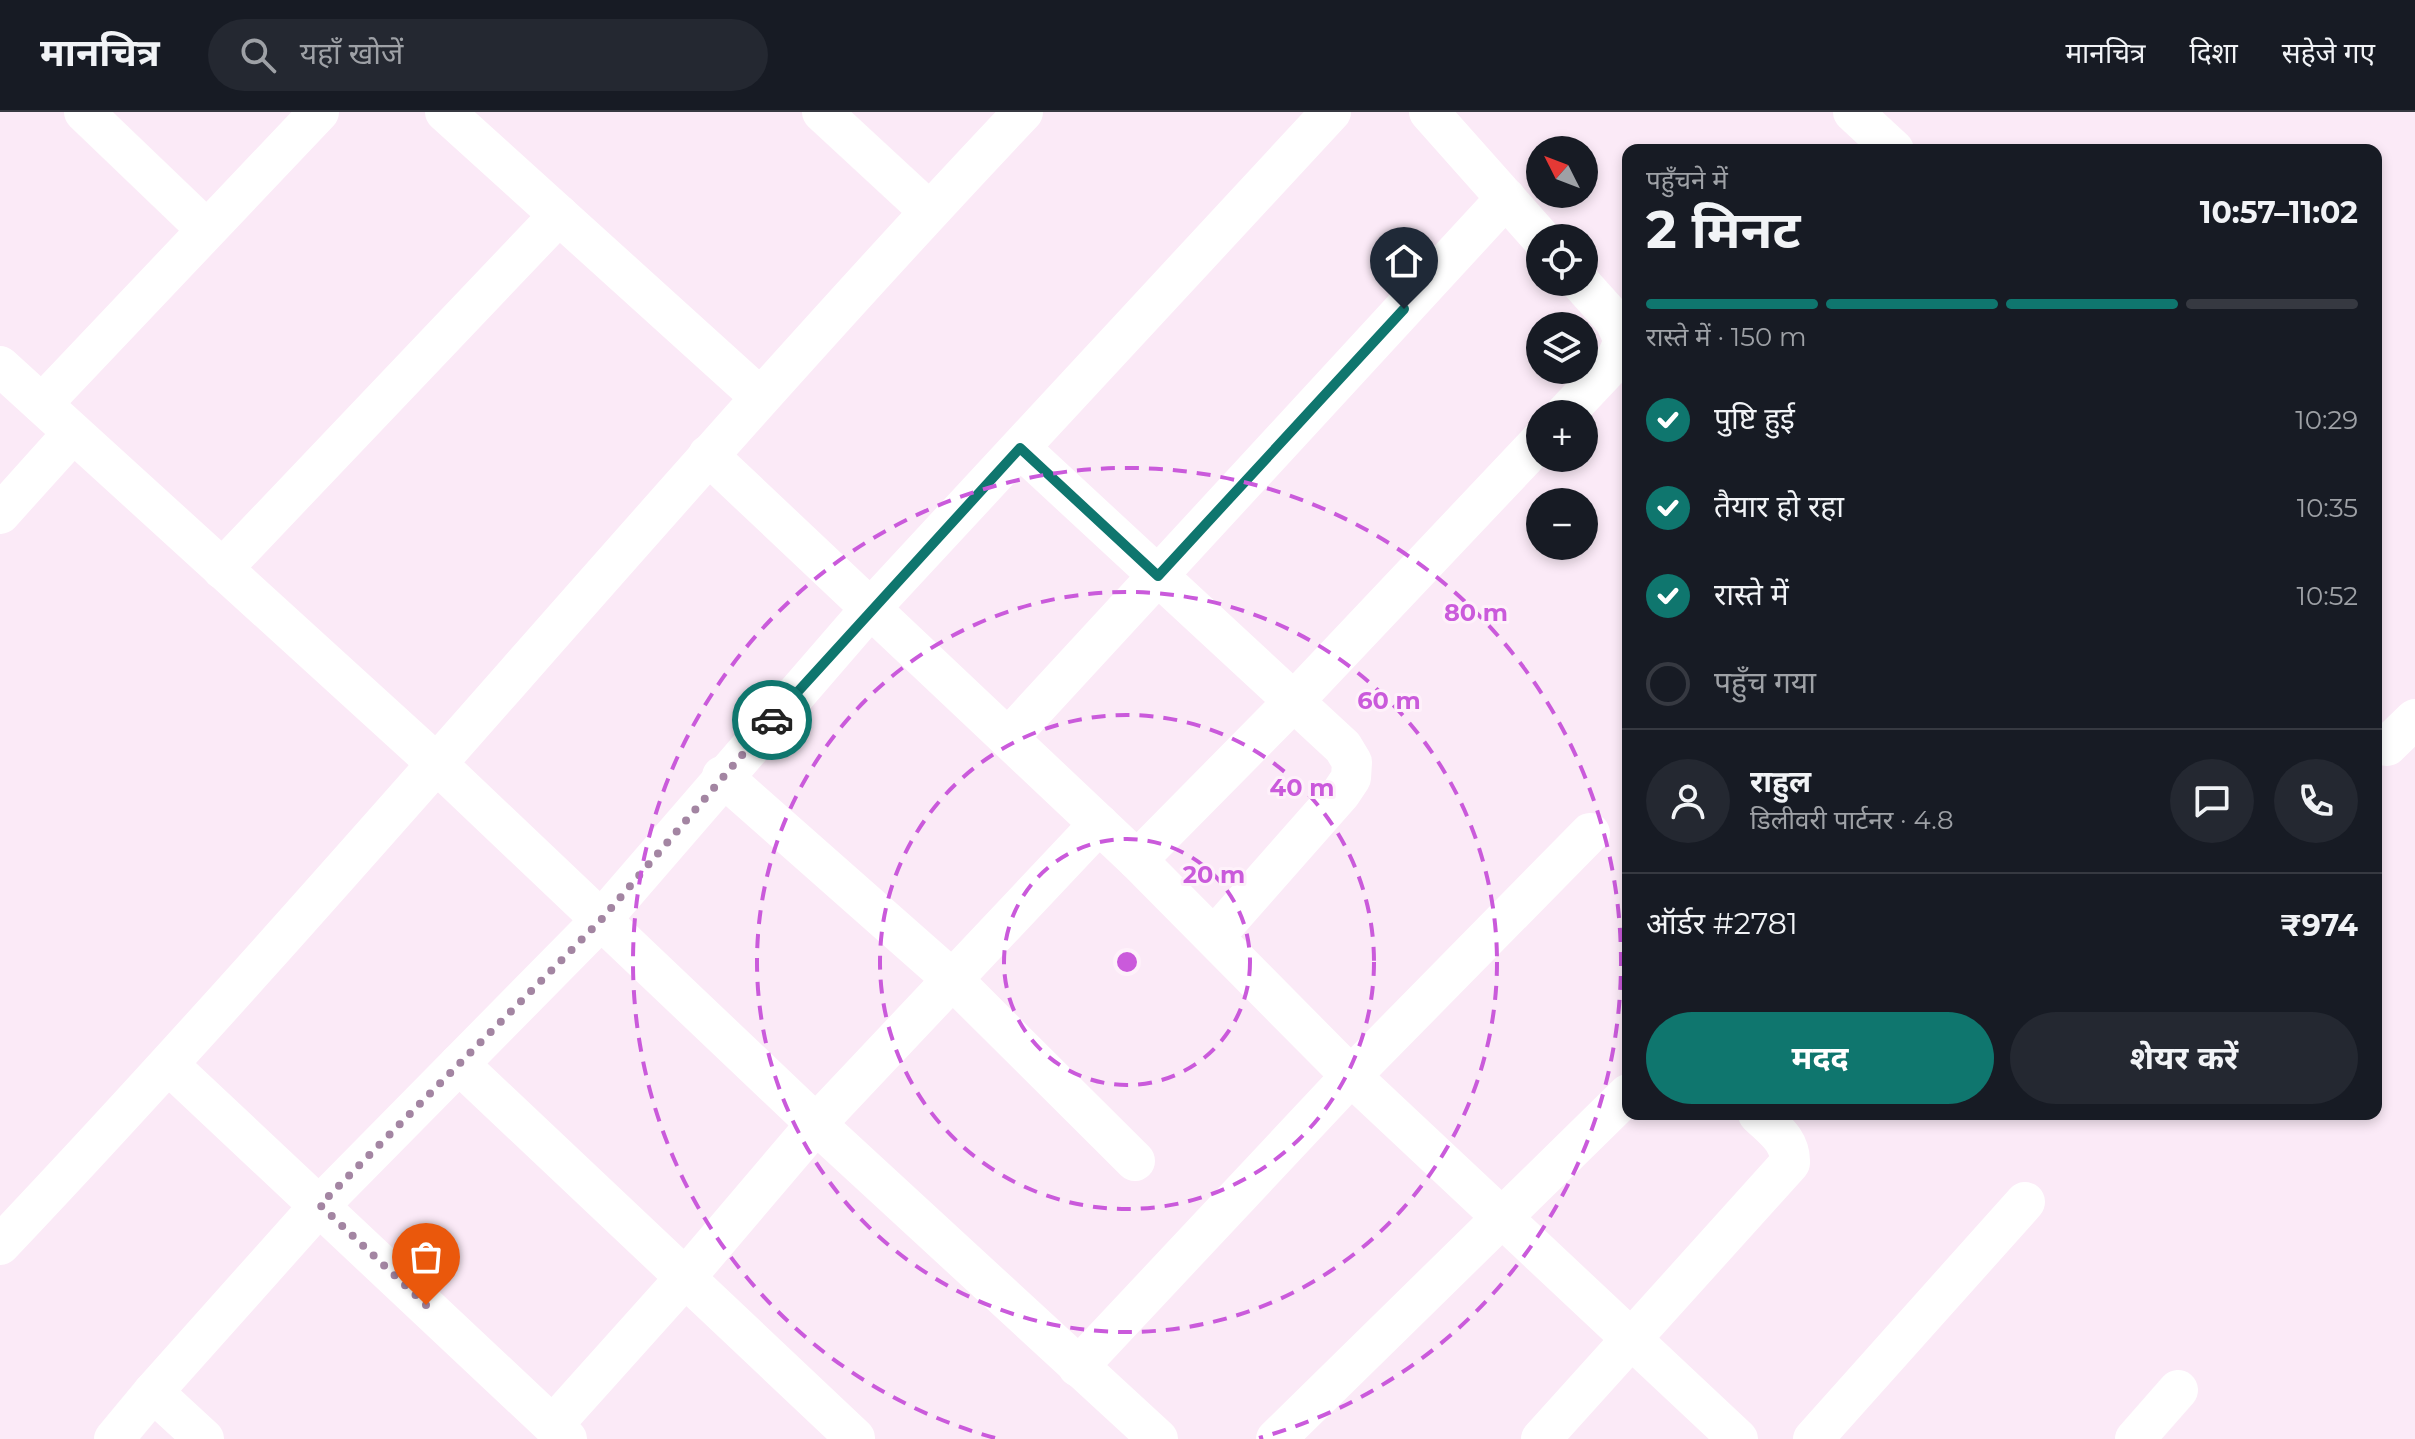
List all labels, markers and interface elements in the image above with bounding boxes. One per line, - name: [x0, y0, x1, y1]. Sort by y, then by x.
- search box: [208, 19, 768, 91]
- text: मानचित्र: [40, 29, 160, 76]
- icon: search: [236, 33, 280, 77]
- text: यहाँ खोजें: [300, 35, 403, 72]
- text: मानचित्र: [2065, 36, 2145, 70]
- text: दिशा: [2189, 36, 2238, 70]
- text: सहेजे गए: [2282, 36, 2375, 70]
- north arrow: [1526, 136, 1598, 208]
- map controls: [1526, 136, 1598, 560]
- text: पहुँचने में: [1646, 164, 1728, 196]
- text: 10:57–11:02: [2200, 194, 2358, 231]
- text: 2 मिनट: [1646, 198, 1801, 261]
- button: locate: [1526, 224, 1598, 296]
- pin: [1370, 227, 1438, 309]
- icon: home: [1382, 239, 1426, 283]
- button: layers: [1526, 312, 1598, 384]
- text: रास्ते में · 150 m: [1646, 321, 1807, 353]
- icon: check: [1646, 398, 1690, 442]
- button: +: [1526, 400, 1598, 472]
- text: पुष्टि हुई: [1714, 400, 1795, 437]
- text: 10:29: [2295, 404, 2358, 436]
- icon: check: [1646, 486, 1690, 530]
- button: −: [1526, 488, 1598, 560]
- text: तैयार हो रहा: [1714, 488, 1844, 525]
- text: 10:35: [2297, 492, 2358, 524]
- icon: check: [1646, 574, 1690, 618]
- text: रास्ते में: [1714, 576, 1789, 613]
- text: 10:52: [2297, 580, 2358, 612]
- text: 80 m: [1444, 598, 1508, 627]
- text: पहुँच गया: [1714, 664, 1816, 701]
- courier: [732, 680, 812, 760]
- text: 60 m: [1357, 686, 1421, 715]
- icon: car: [750, 698, 794, 742]
- button: person: [1646, 759, 1730, 843]
- button: chat: [2170, 759, 2254, 843]
- button: phone: [2274, 759, 2358, 843]
- text: राहुल: [1750, 763, 1811, 800]
- text: 40 m: [1270, 773, 1334, 802]
- text: डिलीवरी पार्टनर · 4.8: [1750, 804, 1954, 836]
- text: 20 m: [1183, 860, 1245, 889]
- text: ऑर्डर #2781: [1646, 905, 1798, 942]
- text: ₹974: [2280, 907, 2358, 944]
- centre of rings: [1113, 948, 1141, 976]
- button: मदद: [1646, 1012, 1994, 1104]
- button: शेयर करें: [2010, 1012, 2358, 1104]
- pin: [392, 1223, 460, 1305]
- icon: bag: [404, 1235, 448, 1279]

